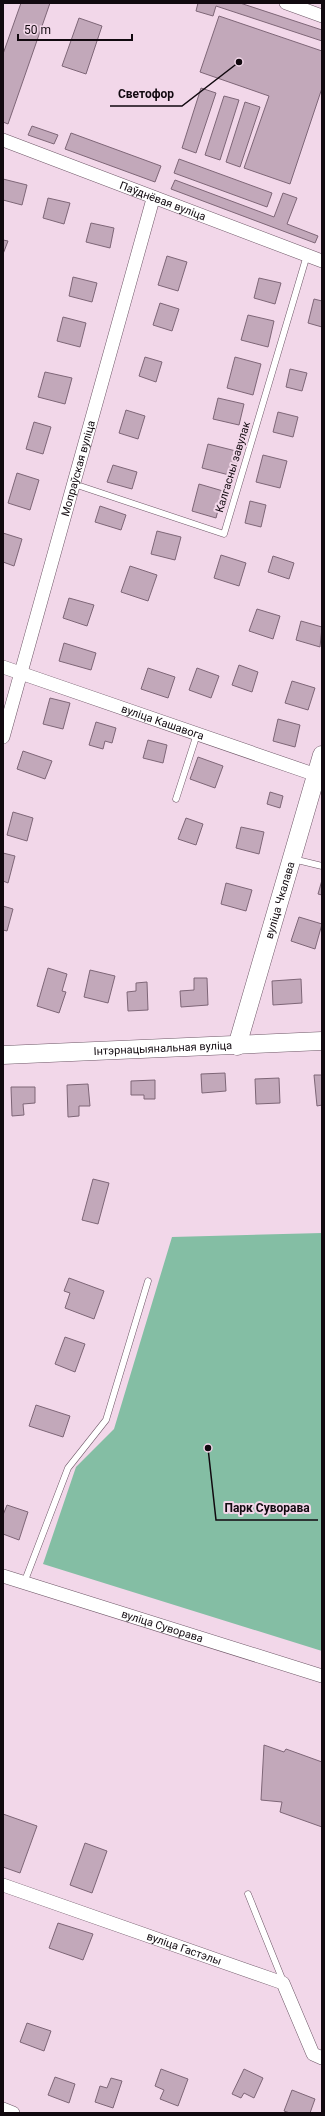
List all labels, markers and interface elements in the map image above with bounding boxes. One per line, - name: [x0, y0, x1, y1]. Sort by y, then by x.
- scale bar: [18, 16, 132, 42]
- text: 50 m: [24, 23, 51, 37]
- callout: Светофор: [110, 82, 182, 106]
- text: Светофор: [118, 87, 174, 101]
- street label: Паўднёвая вуліца: [118, 178, 208, 223]
- street label: Мопраўская вуліца: [58, 419, 97, 518]
- street label: Калгасны завулак: [213, 420, 253, 514]
- street label: вуліца Кашавога: [120, 702, 206, 742]
- street label: вуліца Чкалава: [262, 860, 297, 940]
- street label: Інтэрнацыянальная вуліца: [93, 1038, 232, 1058]
- callout: Парк Суворава: [216, 1496, 318, 1520]
- text: Парк Суворава: [224, 1501, 310, 1515]
- street label: вуліца Суворава: [120, 1607, 205, 1645]
- street label: вуліца Гастэлы: [145, 1929, 223, 1967]

